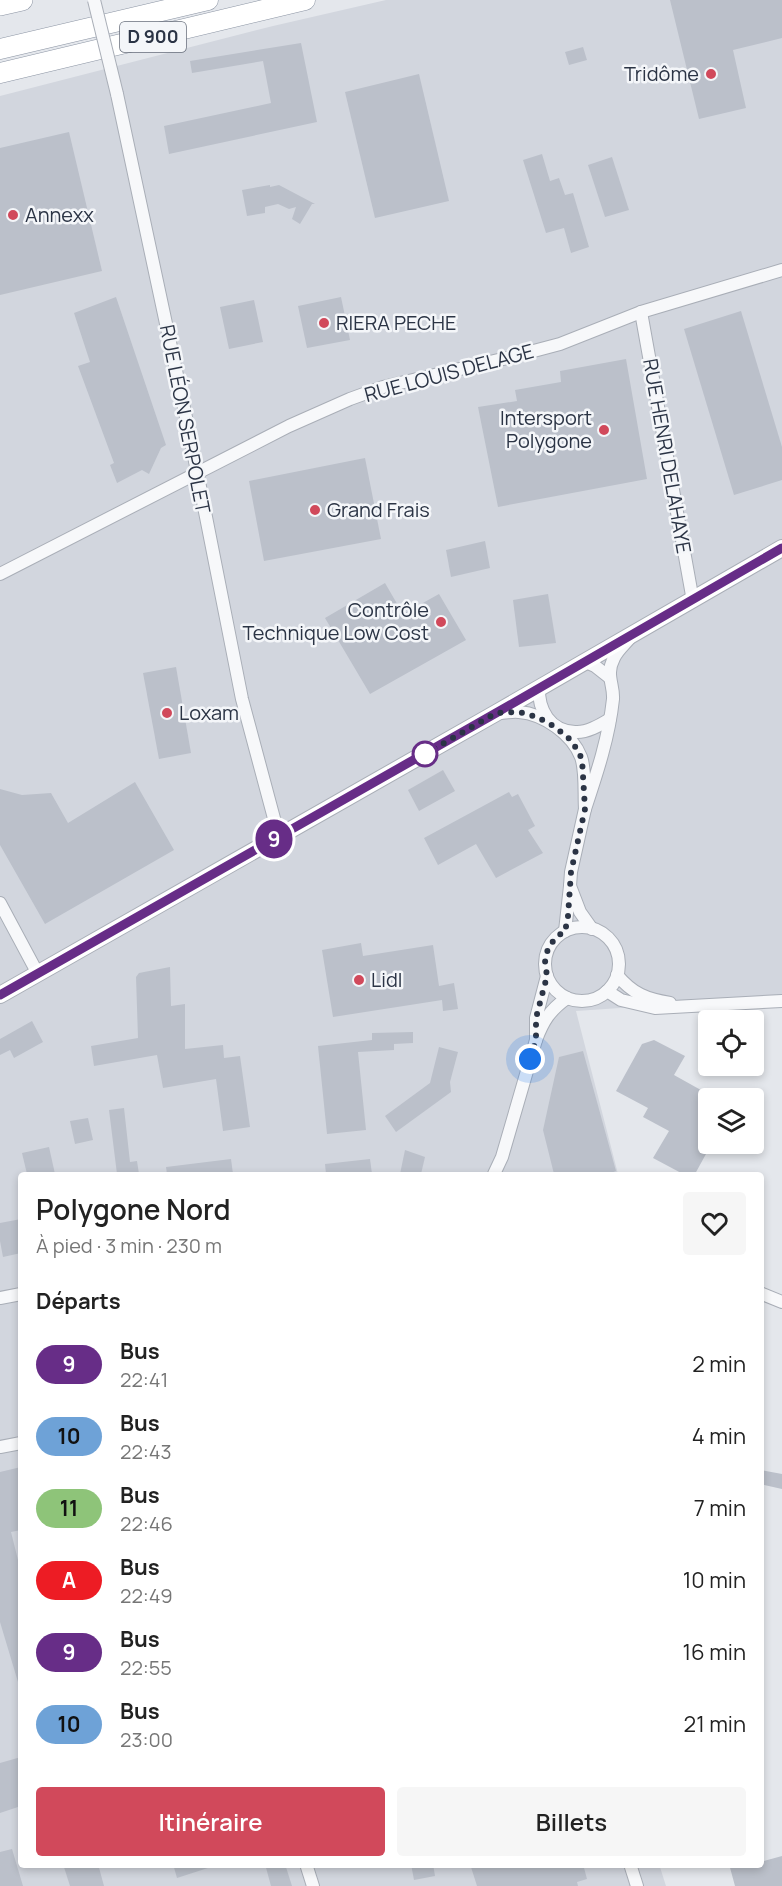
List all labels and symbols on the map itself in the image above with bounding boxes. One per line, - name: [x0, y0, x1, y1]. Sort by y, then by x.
- road number: D 900: [120, 22, 186, 52]
- place label: Tridôme: [624, 60, 699, 87]
- marker: Tridôme: [704, 67, 718, 81]
- place label: Annexx: [25, 201, 94, 228]
- marker: Annexx: [6, 208, 20, 222]
- place label: RIERA PECHE: [336, 309, 456, 336]
- marker: RIERA PECHE: [317, 316, 331, 330]
- street label: RUE LÉON SERPOLET: [154, 322, 217, 516]
- street label: RUE LOUIS DELAGE: [361, 337, 536, 408]
- street label: RUE HENRI DELAHAYE: [637, 356, 698, 556]
- place label: Intersport Polygone: [500, 404, 592, 454]
- marker: Intersport Polygone: [597, 423, 611, 437]
- place label: Grand Frais: [327, 496, 430, 523]
- marker: Grand Frais: [308, 503, 322, 517]
- place label: Contrôle Technique Low Cost: [243, 596, 429, 646]
- marker: Contrôle Technique Low Cost: [434, 615, 448, 629]
- place label: Loxam: [179, 699, 239, 726]
- marker: Loxam: [160, 706, 174, 720]
- unlabelled marker: [412, 741, 438, 767]
- line badge: 9: [254, 820, 294, 858]
- place label: Lidl: [371, 966, 402, 993]
- marker: Lidl: [352, 973, 366, 987]
- your location: [515, 1044, 545, 1074]

